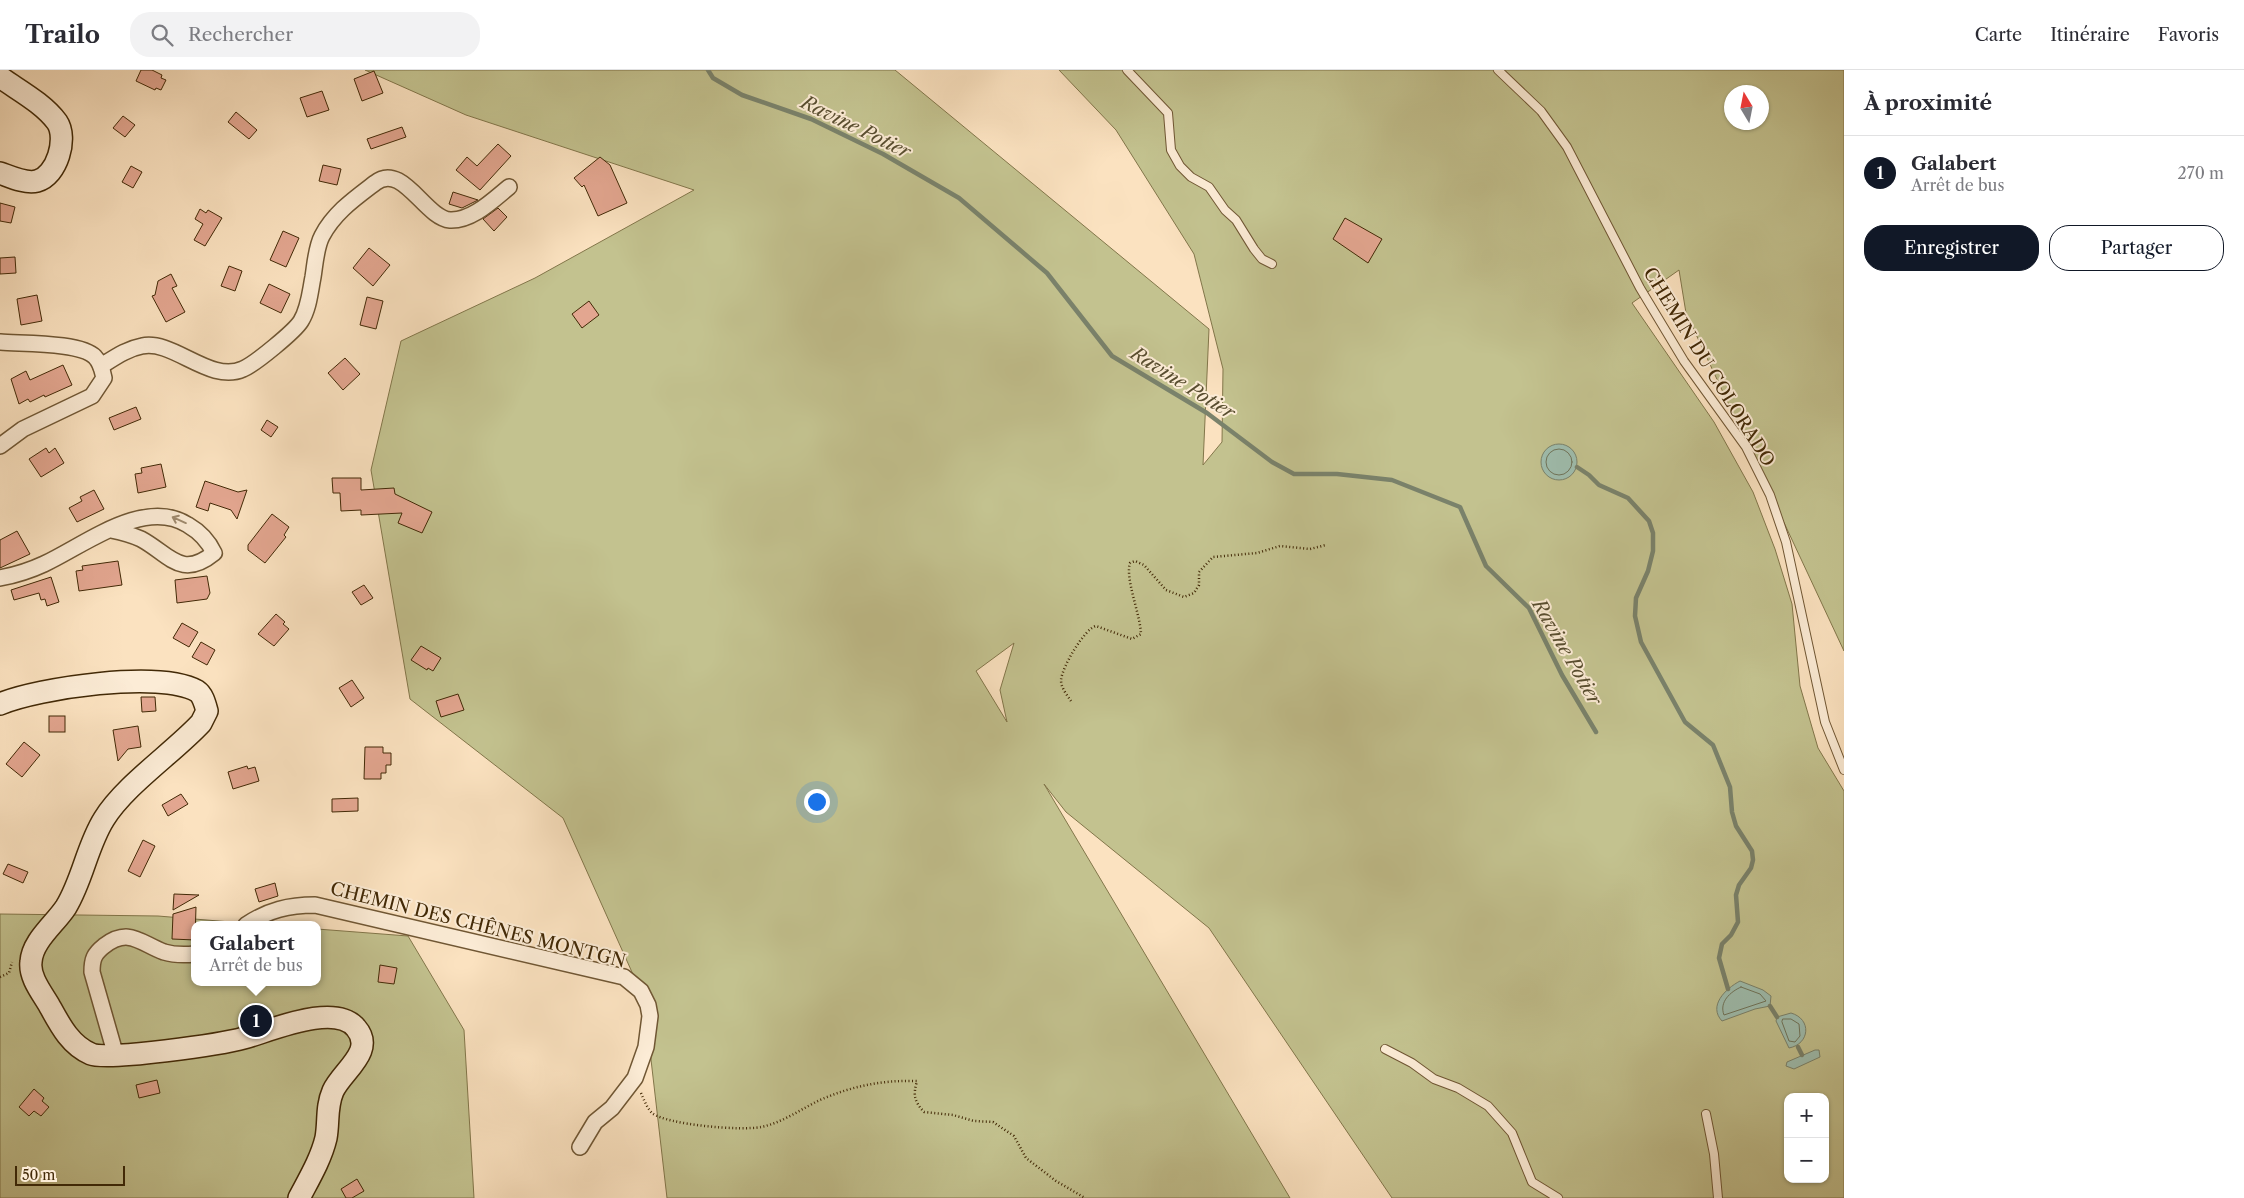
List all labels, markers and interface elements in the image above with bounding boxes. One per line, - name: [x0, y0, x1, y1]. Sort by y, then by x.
- search box: [130, 12, 480, 57]
- text: Trailo: [25, 20, 100, 49]
- icon: search: [148, 21, 176, 49]
- text: Rechercher: [188, 23, 293, 46]
- text: Carte: [1975, 24, 2022, 46]
- text: Itinéraire: [2050, 24, 2130, 46]
- text: Favoris: [2158, 24, 2219, 46]
- north arrow: [1724, 85, 1769, 130]
- water label: Ravine Potier: [796, 90, 915, 164]
- text: À proximité: [1864, 90, 1992, 115]
- text: Galabert: [1911, 152, 1996, 175]
- text: 1: [1876, 163, 1884, 183]
- text: 270 m: [2178, 163, 2224, 183]
- text: Arrêt de bus: [1911, 175, 2004, 195]
- button: Enregistrer: [1864, 225, 2039, 271]
- button: Partager: [2049, 225, 2224, 271]
- street label: CHEMIN DU COLORADO: [1639, 263, 1779, 471]
- water label: Ravine Potier: [1125, 341, 1240, 425]
- one-way arrow: [172, 515, 187, 525]
- water label: Ravine Potier: [1526, 593, 1607, 710]
- your location: [804, 789, 830, 815]
- street label: CHEMIN DES CHÊNES MONTGN: [328, 877, 628, 972]
- popup: [191, 921, 321, 986]
- text: Galabert: [209, 932, 295, 955]
- text: Arrêt de bus: [209, 955, 303, 975]
- pin: 1: [240, 1002, 272, 1040]
- map controls: [1784, 1093, 1829, 1183]
- button: +: [1784, 1093, 1829, 1138]
- button: −: [1784, 1138, 1829, 1183]
- scale bar: [15, 1163, 125, 1186]
- text: 50 m: [22, 1166, 55, 1184]

